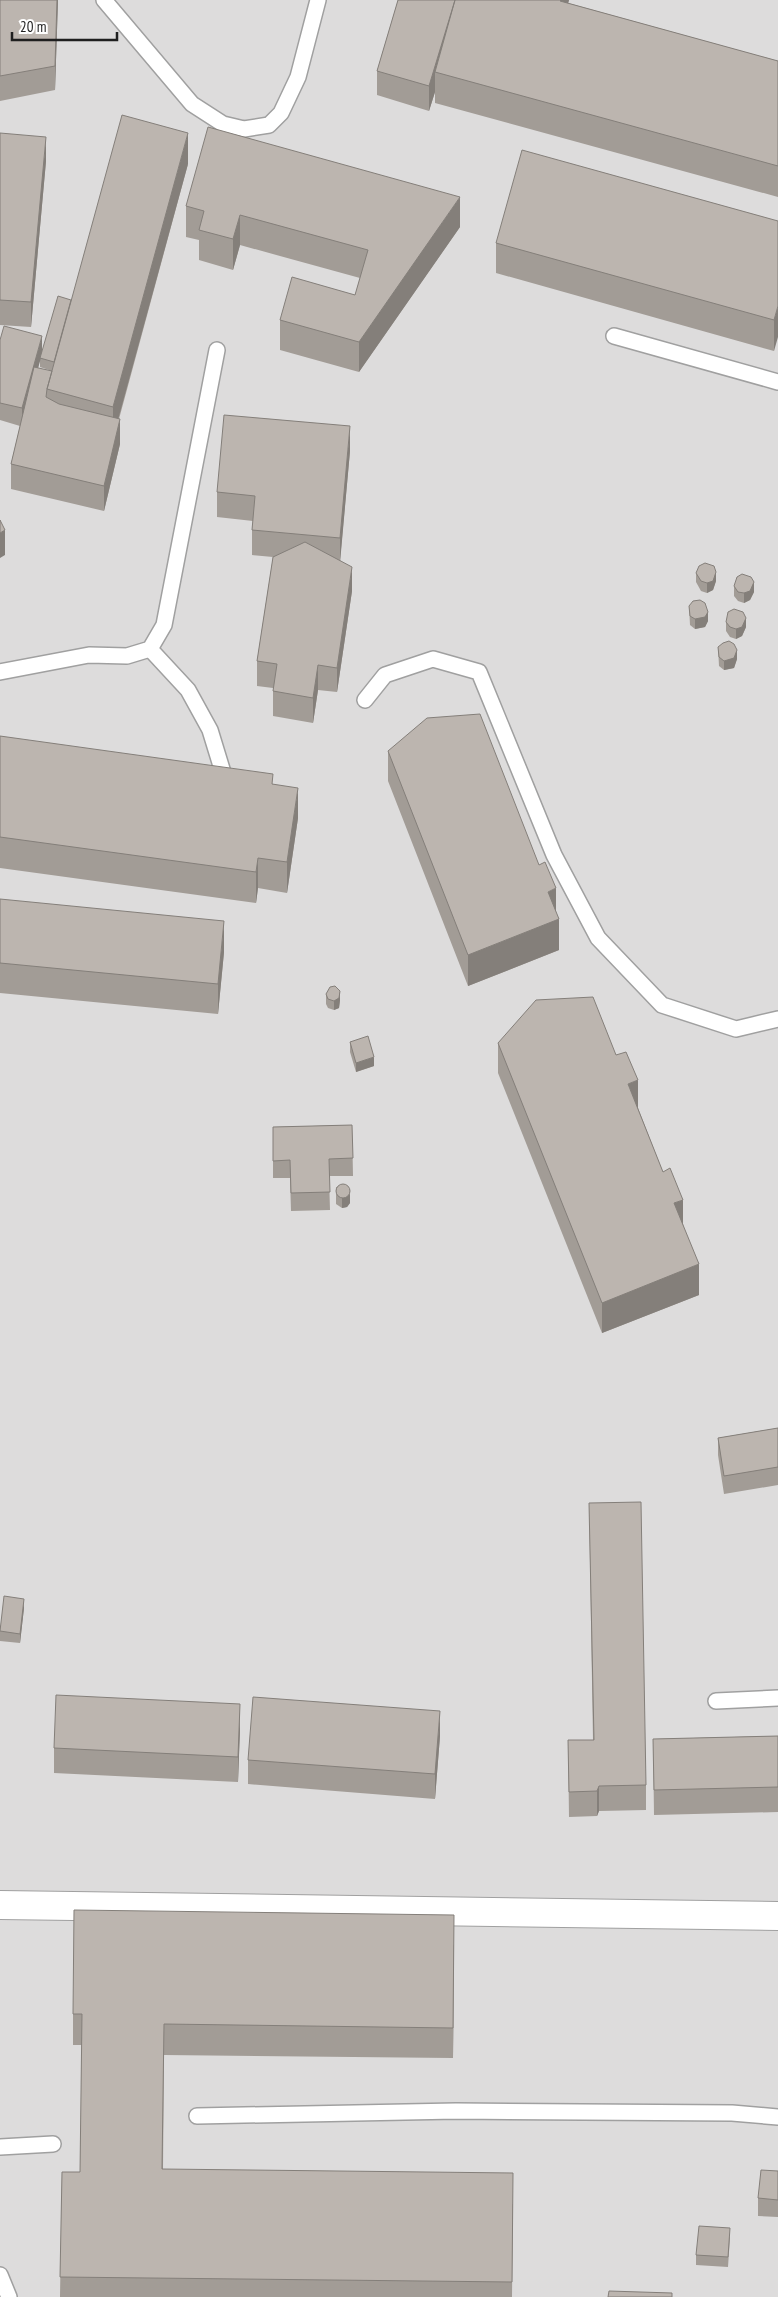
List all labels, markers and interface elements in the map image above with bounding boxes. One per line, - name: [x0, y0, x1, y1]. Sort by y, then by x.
- scale bar: [12, 10, 118, 42]
- text: 20 m: [20, 17, 46, 36]

